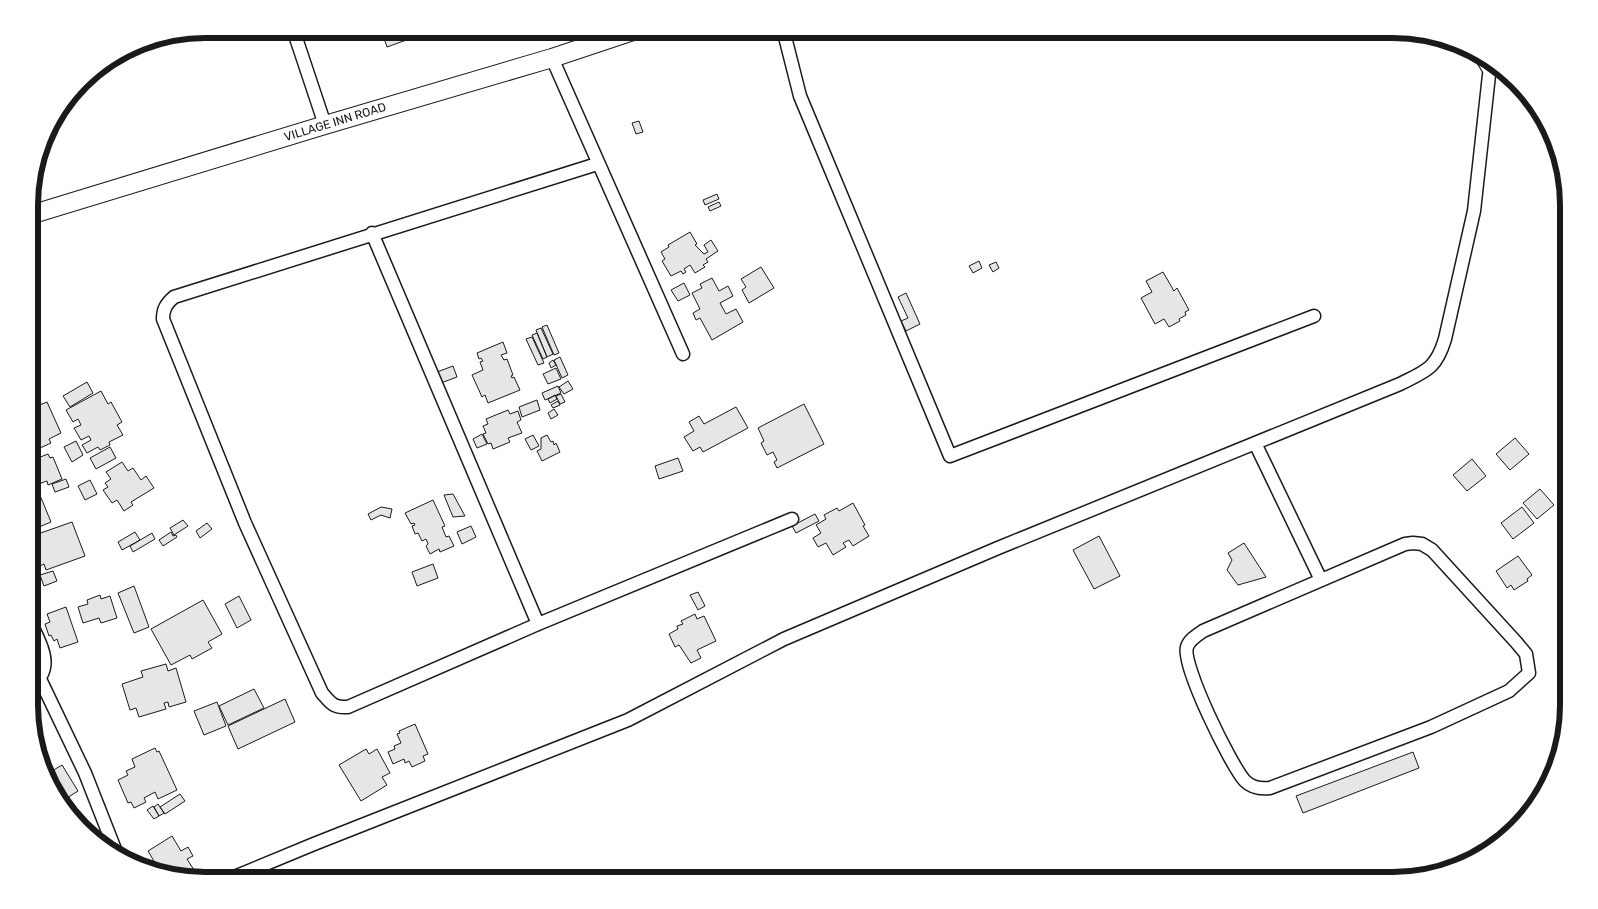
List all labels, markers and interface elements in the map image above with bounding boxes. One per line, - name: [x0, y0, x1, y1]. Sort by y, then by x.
- street label: VILLAGE INN ROAD: [282, 100, 388, 144]

